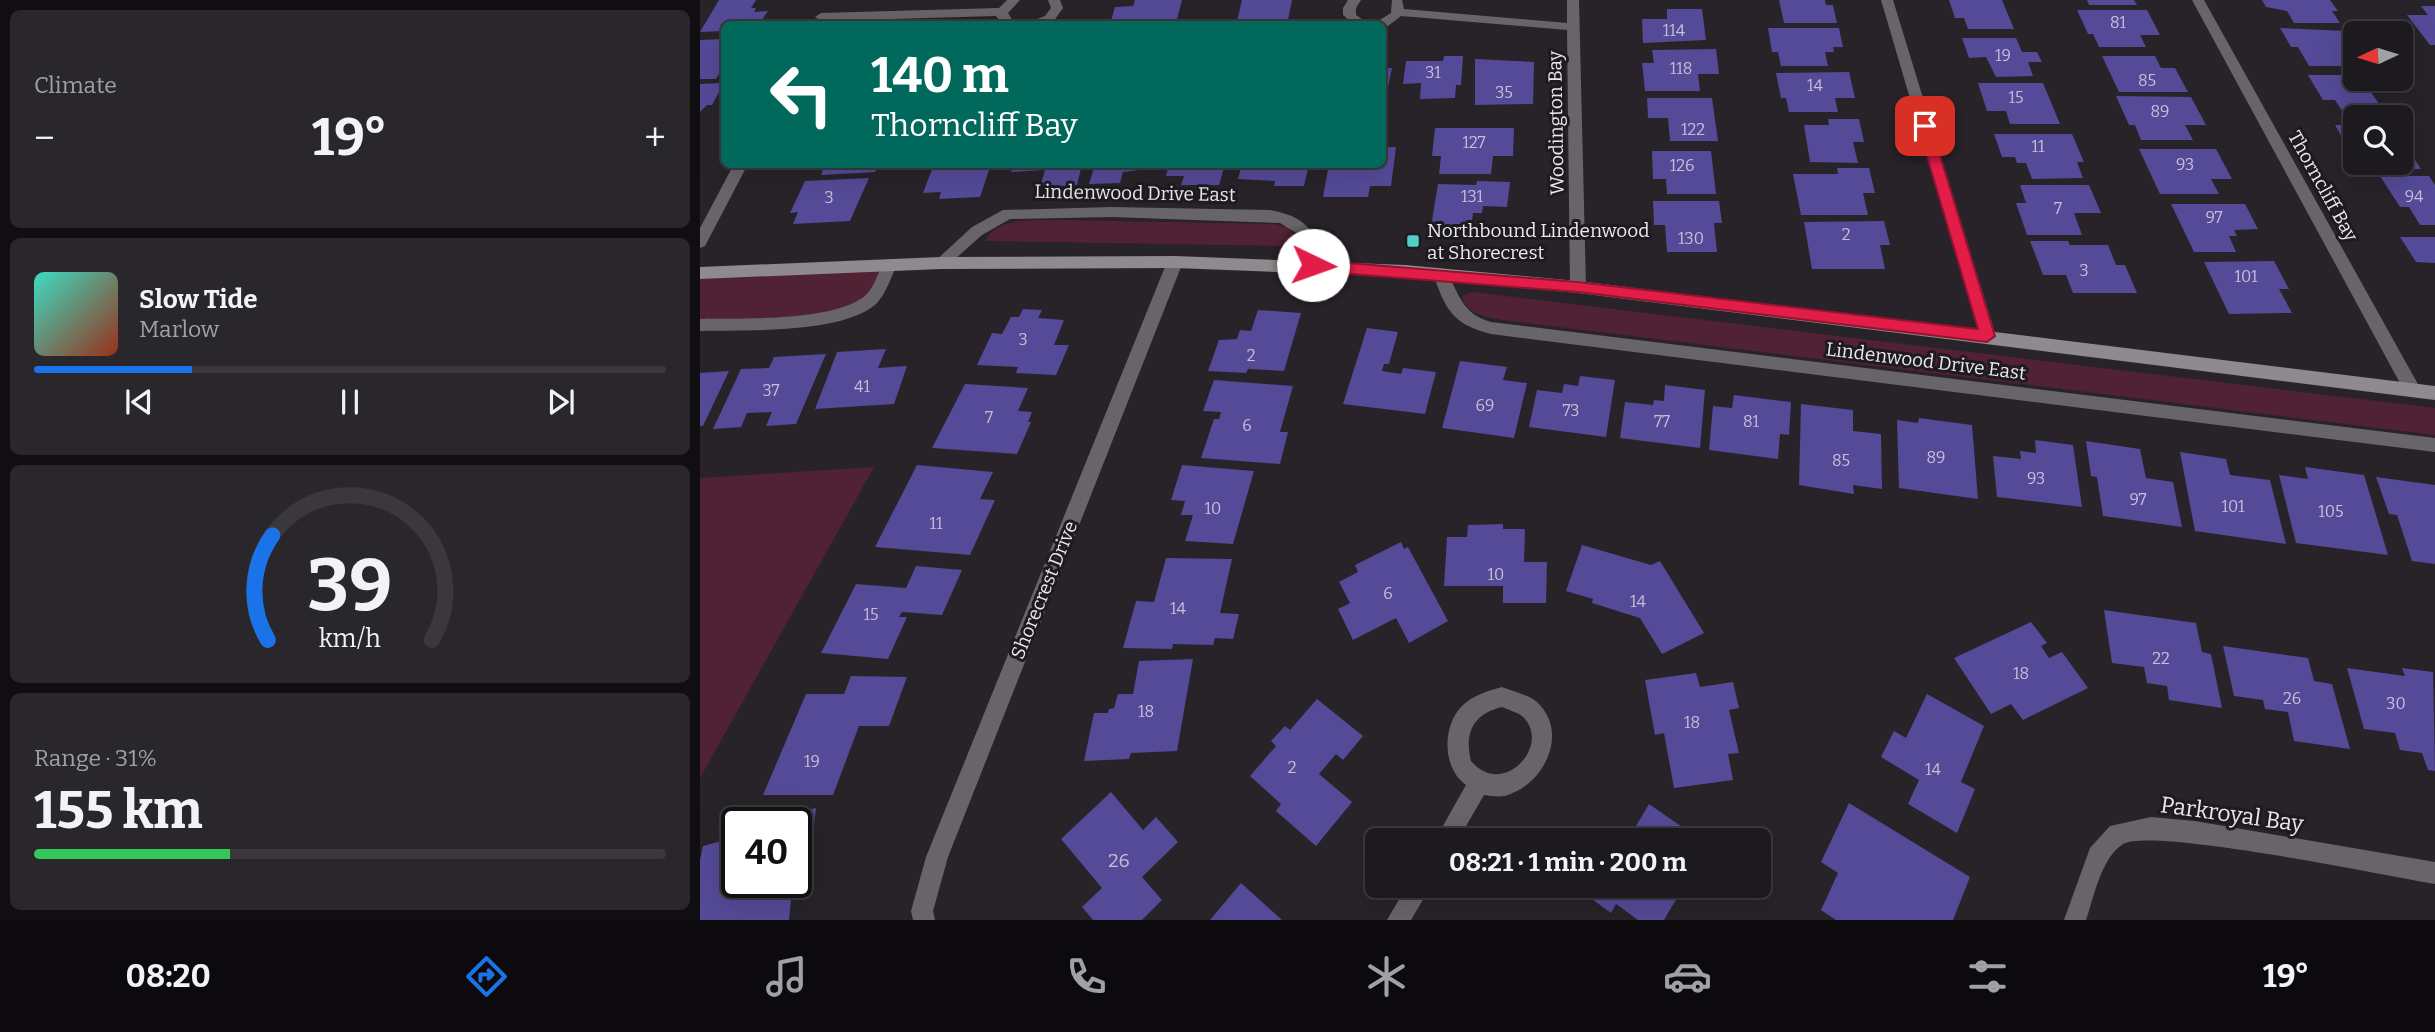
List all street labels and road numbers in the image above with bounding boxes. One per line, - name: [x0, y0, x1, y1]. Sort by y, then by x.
- street label: Woodington Bay: [1543, 50, 1569, 195]
- street label: Thorncliff Bay: [2283, 127, 2363, 246]
- street label: Lindenwood Drive East: [1034, 180, 1236, 206]
- street label: Lindenwood Drive East: [1825, 337, 2027, 385]
- street label: Shorecrest Drive: [1006, 518, 1082, 662]
- street label: Parkroyal Bay: [2159, 790, 2306, 838]

